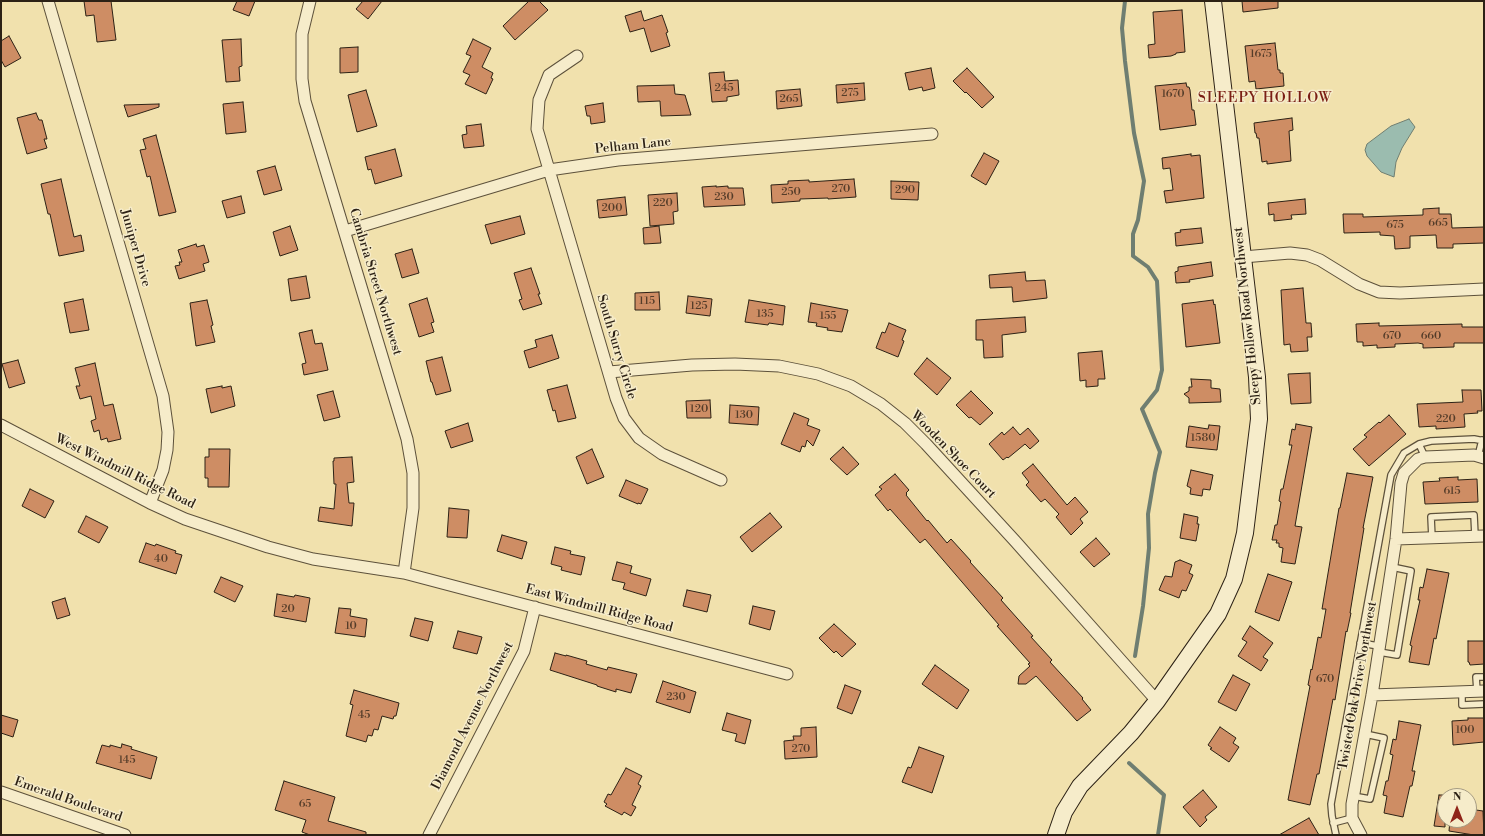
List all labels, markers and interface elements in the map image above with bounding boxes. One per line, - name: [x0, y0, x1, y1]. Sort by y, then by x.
- house number: 1675: [1250, 47, 1272, 61]
- house number: 245: [715, 81, 733, 95]
- house number: 275: [841, 86, 859, 100]
- house number: 1670: [1161, 87, 1185, 101]
- district label: SLEEPY HOLLOW: [1198, 91, 1332, 107]
- house number: 265: [780, 92, 798, 106]
- street label: Pelham Lane: [594, 134, 672, 158]
- house number: 270: [832, 182, 850, 196]
- house number: 290: [895, 183, 915, 197]
- house number: 250: [781, 185, 801, 199]
- house number: 230: [714, 190, 734, 204]
- house number: 220: [653, 196, 673, 210]
- house number: 200: [602, 201, 622, 215]
- street label: Juniper Drive: [116, 207, 154, 289]
- street label: Cambria Street Northwest: [345, 207, 405, 357]
- house number: 665: [1428, 216, 1448, 230]
- house number: 675: [1386, 218, 1404, 232]
- street label: Sleepy Hollow Road Northwest: [1231, 226, 1265, 406]
- street label: South Surry Circle: [593, 293, 639, 401]
- house number: 115: [639, 294, 655, 308]
- house number: 125: [690, 299, 708, 313]
- house number: 135: [757, 307, 773, 321]
- house number: 155: [820, 309, 836, 323]
- house number: 670: [1383, 329, 1401, 343]
- house number: 660: [1421, 329, 1441, 343]
- house number: 120: [690, 402, 708, 416]
- house number: 130: [735, 408, 753, 422]
- street label: Wooden Shoe Court: [907, 408, 999, 502]
- house number: 220: [1436, 412, 1456, 426]
- street label: West Windmill Ridge Road: [52, 431, 198, 513]
- house number: 1580: [1191, 431, 1215, 445]
- house number: 615: [1443, 484, 1461, 498]
- house number: 40: [154, 552, 168, 566]
- street label: East Windmill Ridge Road: [524, 582, 674, 636]
- street label: Twisted Oak Drive Northwest: [1335, 600, 1381, 772]
- house number: 20: [281, 602, 295, 616]
- house number: 10: [345, 619, 357, 633]
- street label: Diamond Avenue Northwest: [429, 639, 517, 793]
- house number: 670: [1316, 672, 1334, 686]
- house number: 230: [666, 690, 686, 704]
- house number: 45: [358, 708, 370, 722]
- house number: 100: [1456, 723, 1474, 737]
- house number: 270: [792, 742, 810, 756]
- house number: 145: [119, 753, 135, 767]
- street label: Emerald Boulevard: [12, 774, 124, 826]
- north arrow: [1437, 788, 1477, 828]
- text: N: [1453, 790, 1461, 804]
- house number: 65: [299, 797, 311, 811]

